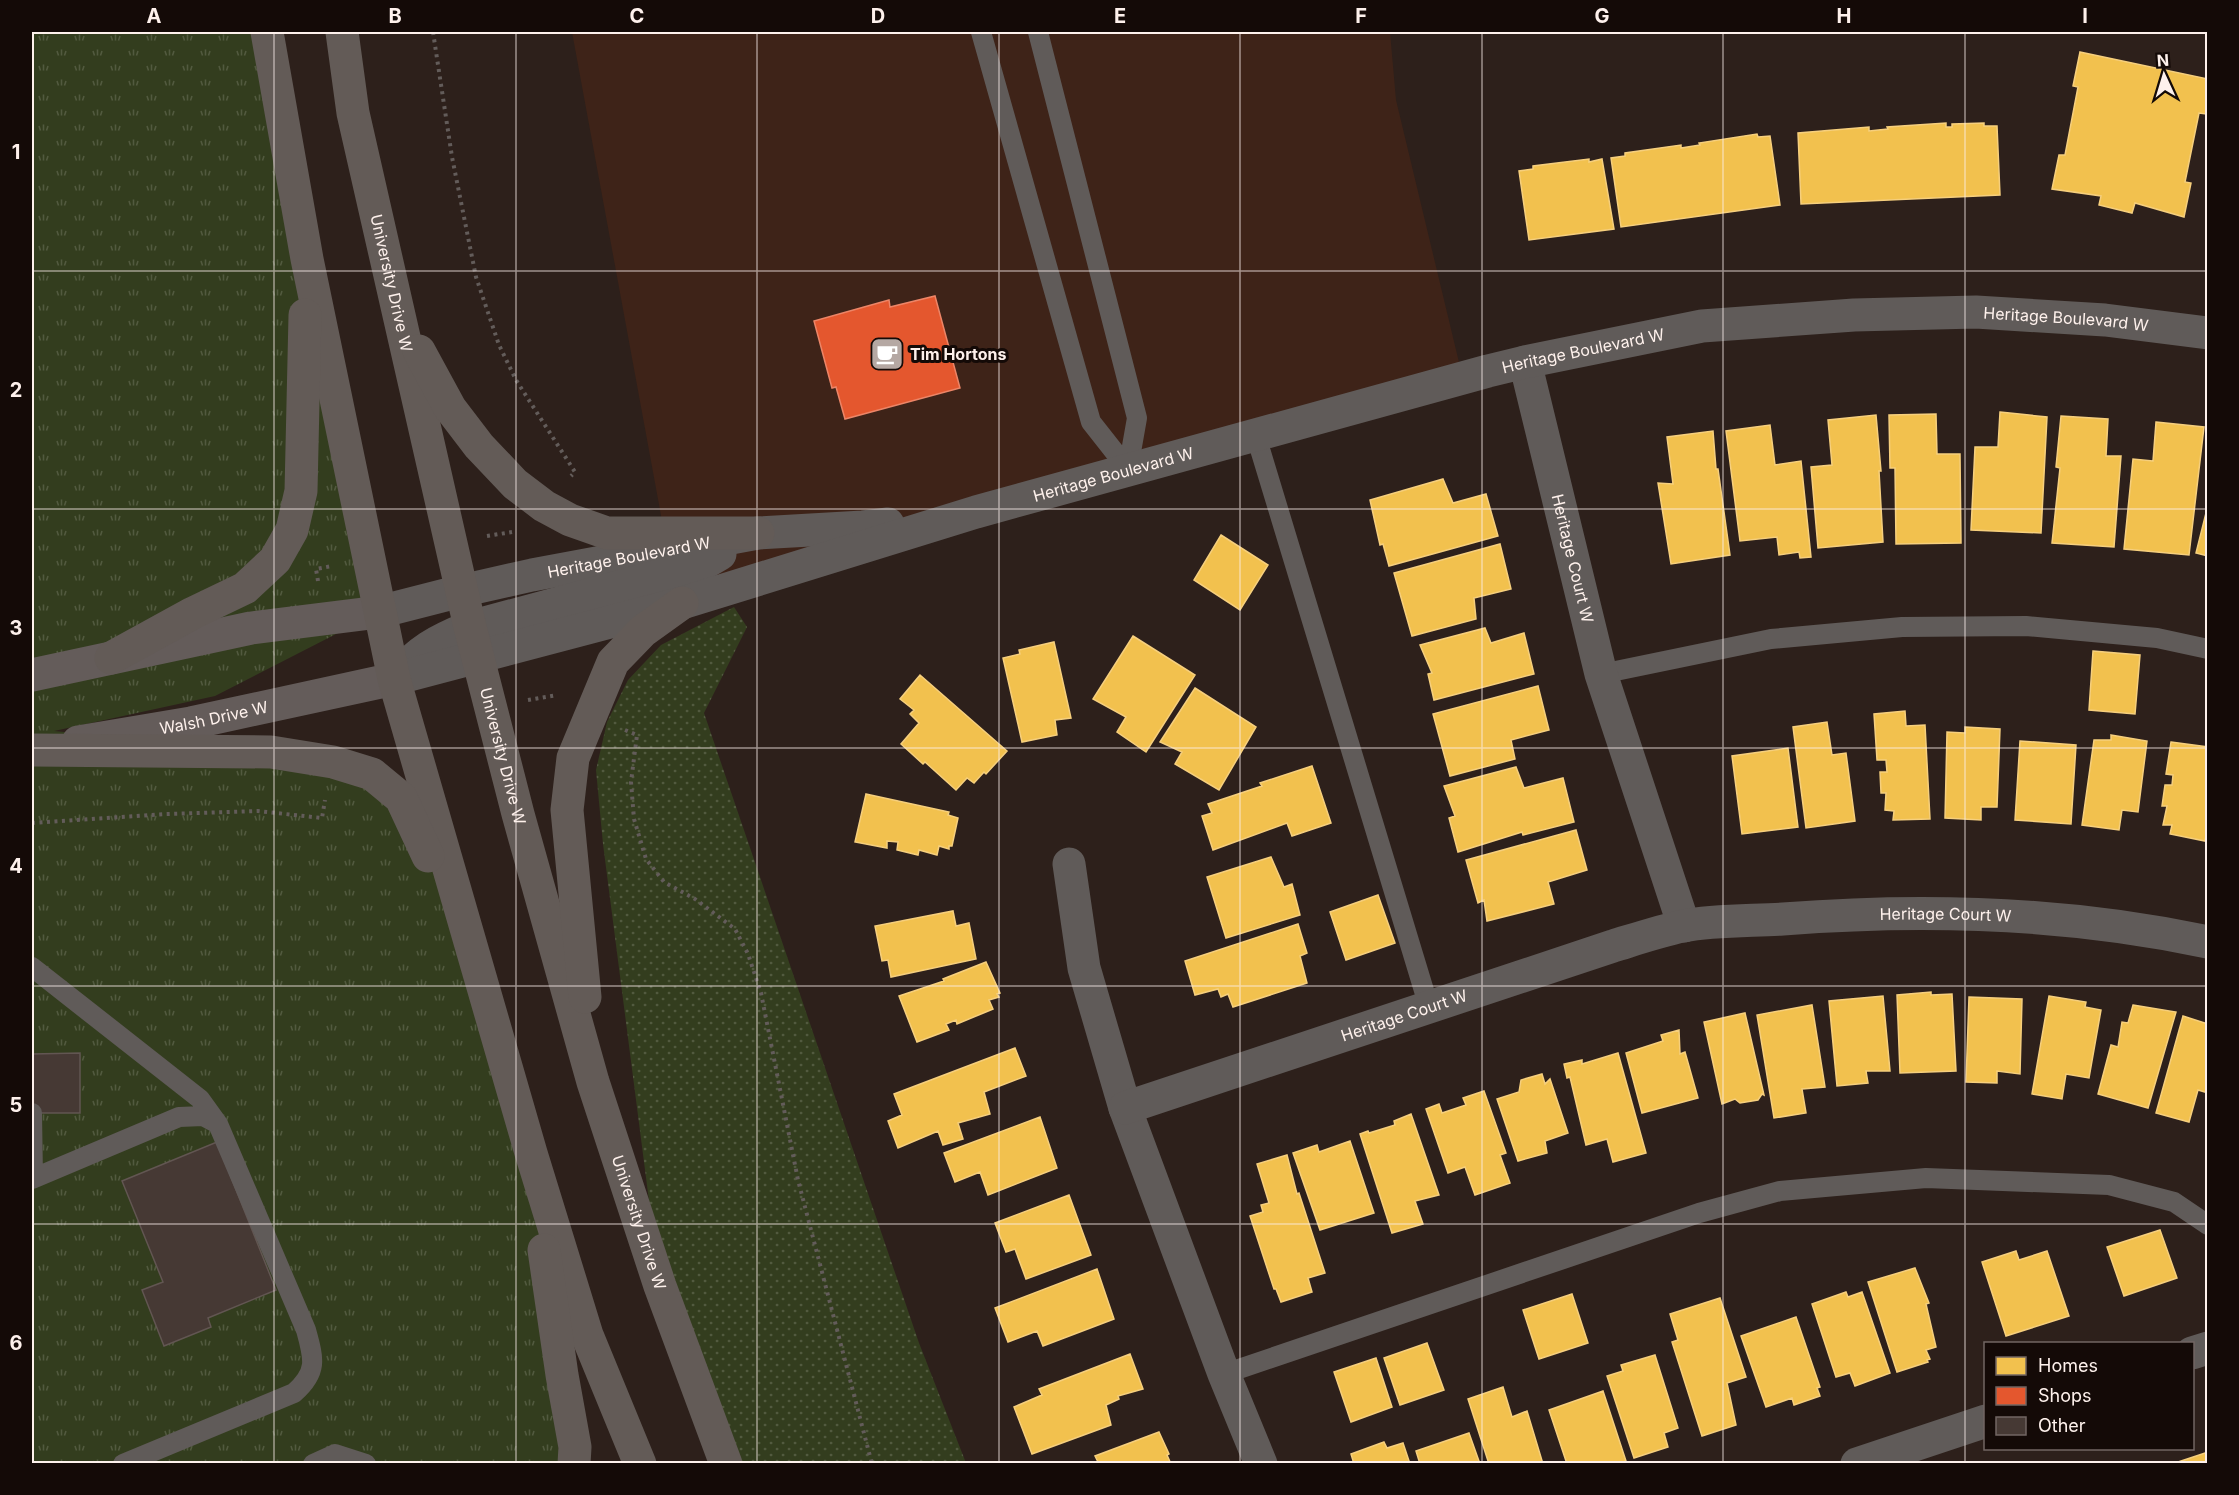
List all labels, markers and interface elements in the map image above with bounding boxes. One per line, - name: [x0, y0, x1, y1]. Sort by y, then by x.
- text: A: [147, 4, 162, 28]
- text: B: [388, 4, 402, 28]
- text: C: [630, 4, 644, 28]
- text: D: [871, 4, 885, 28]
- text: E: [1114, 4, 1126, 28]
- text: F: [1355, 4, 1367, 28]
- text: G: [1594, 4, 1610, 28]
- text: H: [1837, 4, 1851, 28]
- text: I: [2082, 4, 2088, 28]
- north arrow: [2134, 45, 2194, 105]
- text: N: [2156, 50, 2170, 70]
- text: 1: [12, 140, 20, 164]
- street label: University Drive W: [366, 212, 417, 354]
- street label: Heritage Boulevard W: [1983, 302, 2150, 335]
- street label: Heritage Boulevard W: [1500, 324, 1666, 377]
- cafe icon: Tim Hortons: [869, 336, 905, 372]
- place label: Tim Hortons: [910, 344, 1006, 364]
- text: 2: [10, 378, 22, 402]
- street label: Heritage Boulevard W: [1031, 443, 1196, 506]
- street label: Heritage Court W: [1547, 492, 1598, 625]
- street label: Heritage Boulevard W: [546, 532, 712, 582]
- text: 3: [10, 616, 22, 640]
- street label: University Drive W: [476, 685, 530, 827]
- street label: Walsh Drive W: [158, 697, 270, 738]
- text: 4: [9, 854, 23, 878]
- street label: Heritage Court W: [1879, 903, 2012, 926]
- street label: Heritage Court W: [1338, 985, 1470, 1046]
- text: 5: [10, 1093, 22, 1117]
- street label: University Drive W: [608, 1152, 671, 1293]
- text: 6: [10, 1331, 23, 1355]
- legend: [1984, 1342, 2194, 1450]
- text: Homes: [2038, 1355, 2098, 1376]
- text: Shops: [2038, 1385, 2092, 1406]
- text: Other: [2038, 1415, 2086, 1436]

